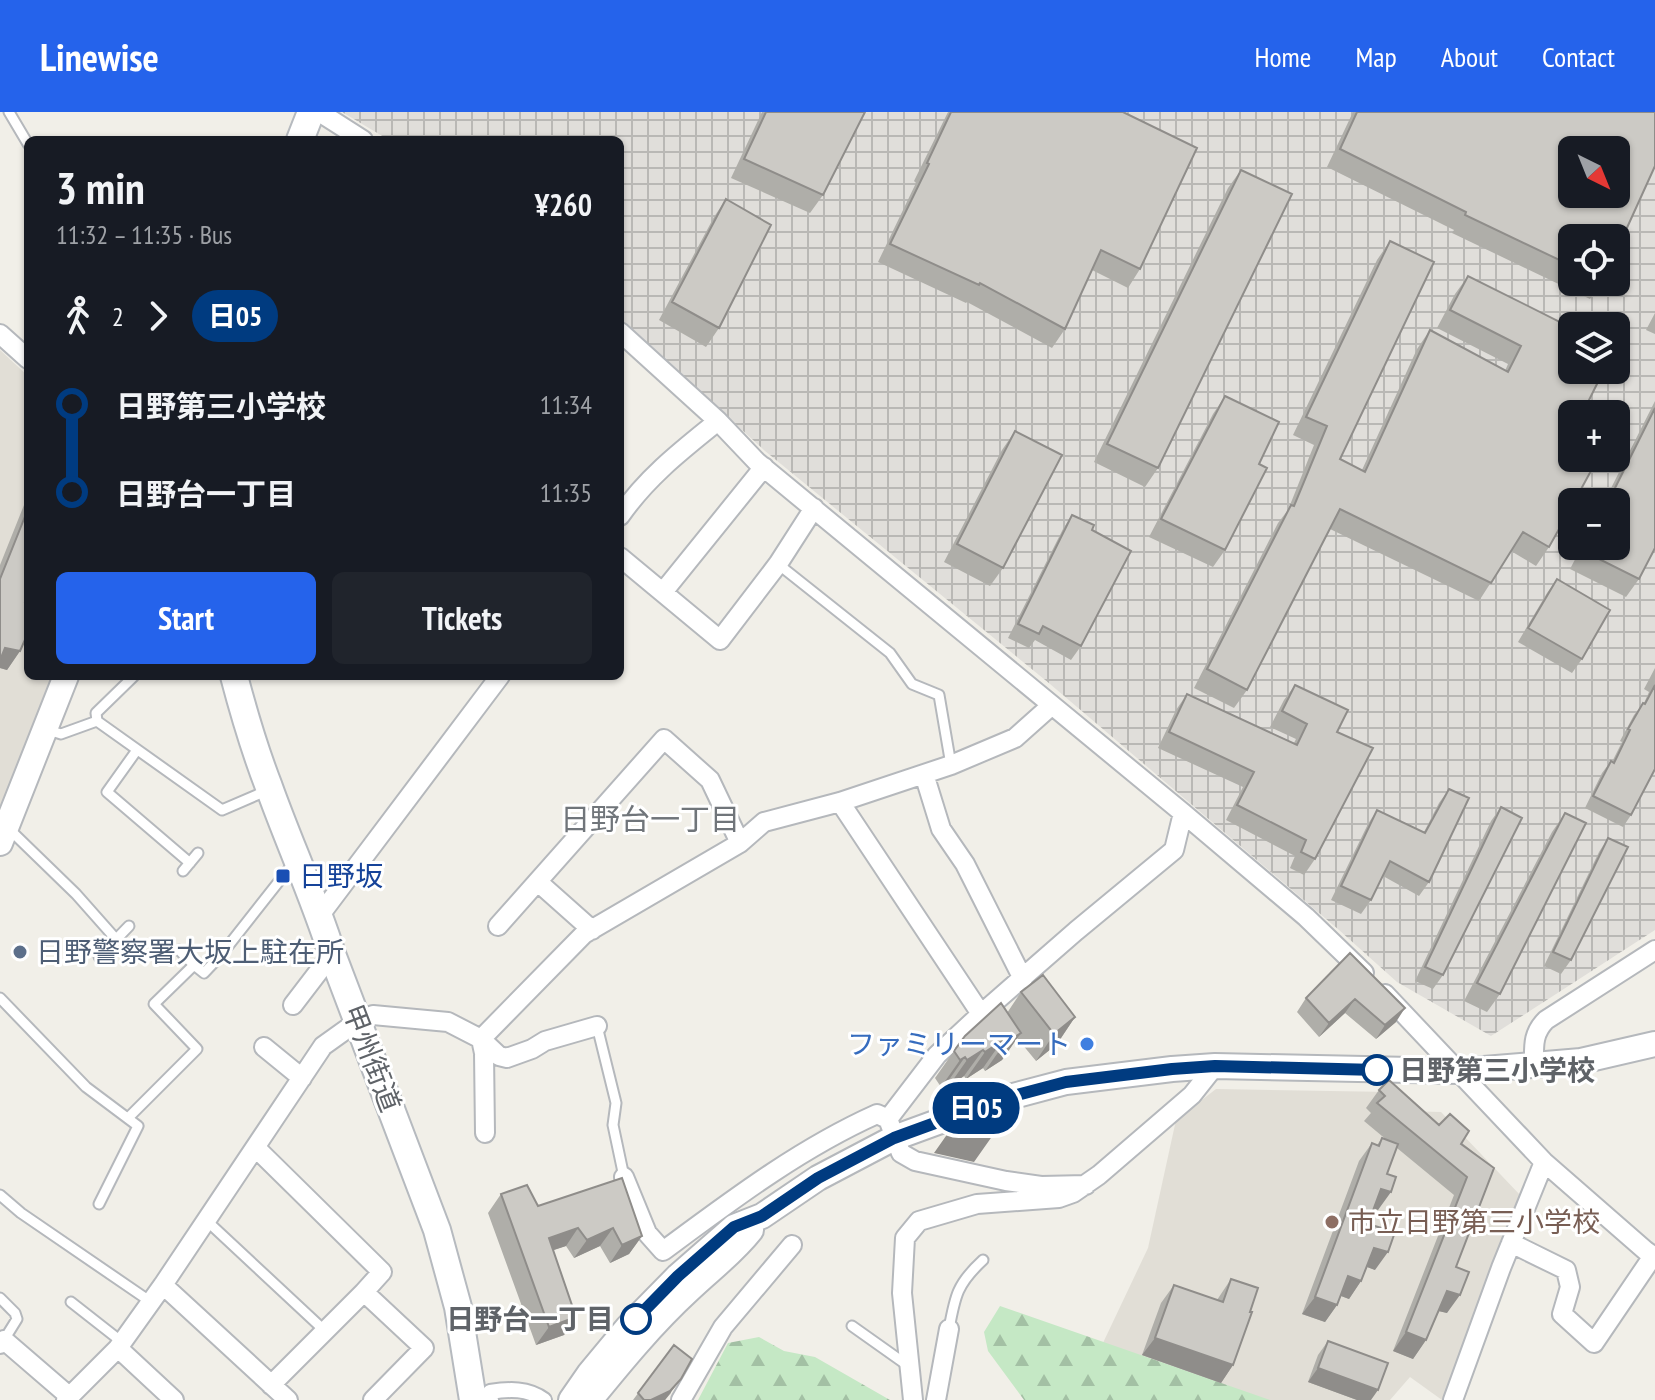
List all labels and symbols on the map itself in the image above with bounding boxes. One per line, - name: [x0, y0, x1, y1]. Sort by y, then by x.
- north arrow: [1558, 136, 1630, 208]
- district label: 日野台一丁目: [560, 799, 740, 838]
- place label: 日野坂: [299, 857, 383, 894]
- marker: 日野坂: [274, 867, 292, 885]
- place label: 日野警察署大坂上駐在所: [36, 933, 344, 970]
- marker: 日野警察署大坂上駐在所: [11, 943, 29, 961]
- street label: 甲州街道: [335, 999, 410, 1117]
- place label: ファミリーマート: [847, 1025, 1071, 1062]
- marker: ファミリーマート: [1078, 1035, 1096, 1053]
- place label: 日野第三小学校: [1399, 1051, 1595, 1088]
- marker: 日野第三小学校: [1362, 1055, 1392, 1085]
- line badge: 日05: [930, 1082, 1022, 1134]
- place label: 市立日野第三小学校: [1348, 1203, 1600, 1240]
- marker: 市立日野第三小学校: [1323, 1213, 1341, 1231]
- place label: 日野台一丁目: [446, 1300, 614, 1337]
- marker: 日野台一丁目: [621, 1304, 651, 1334]

